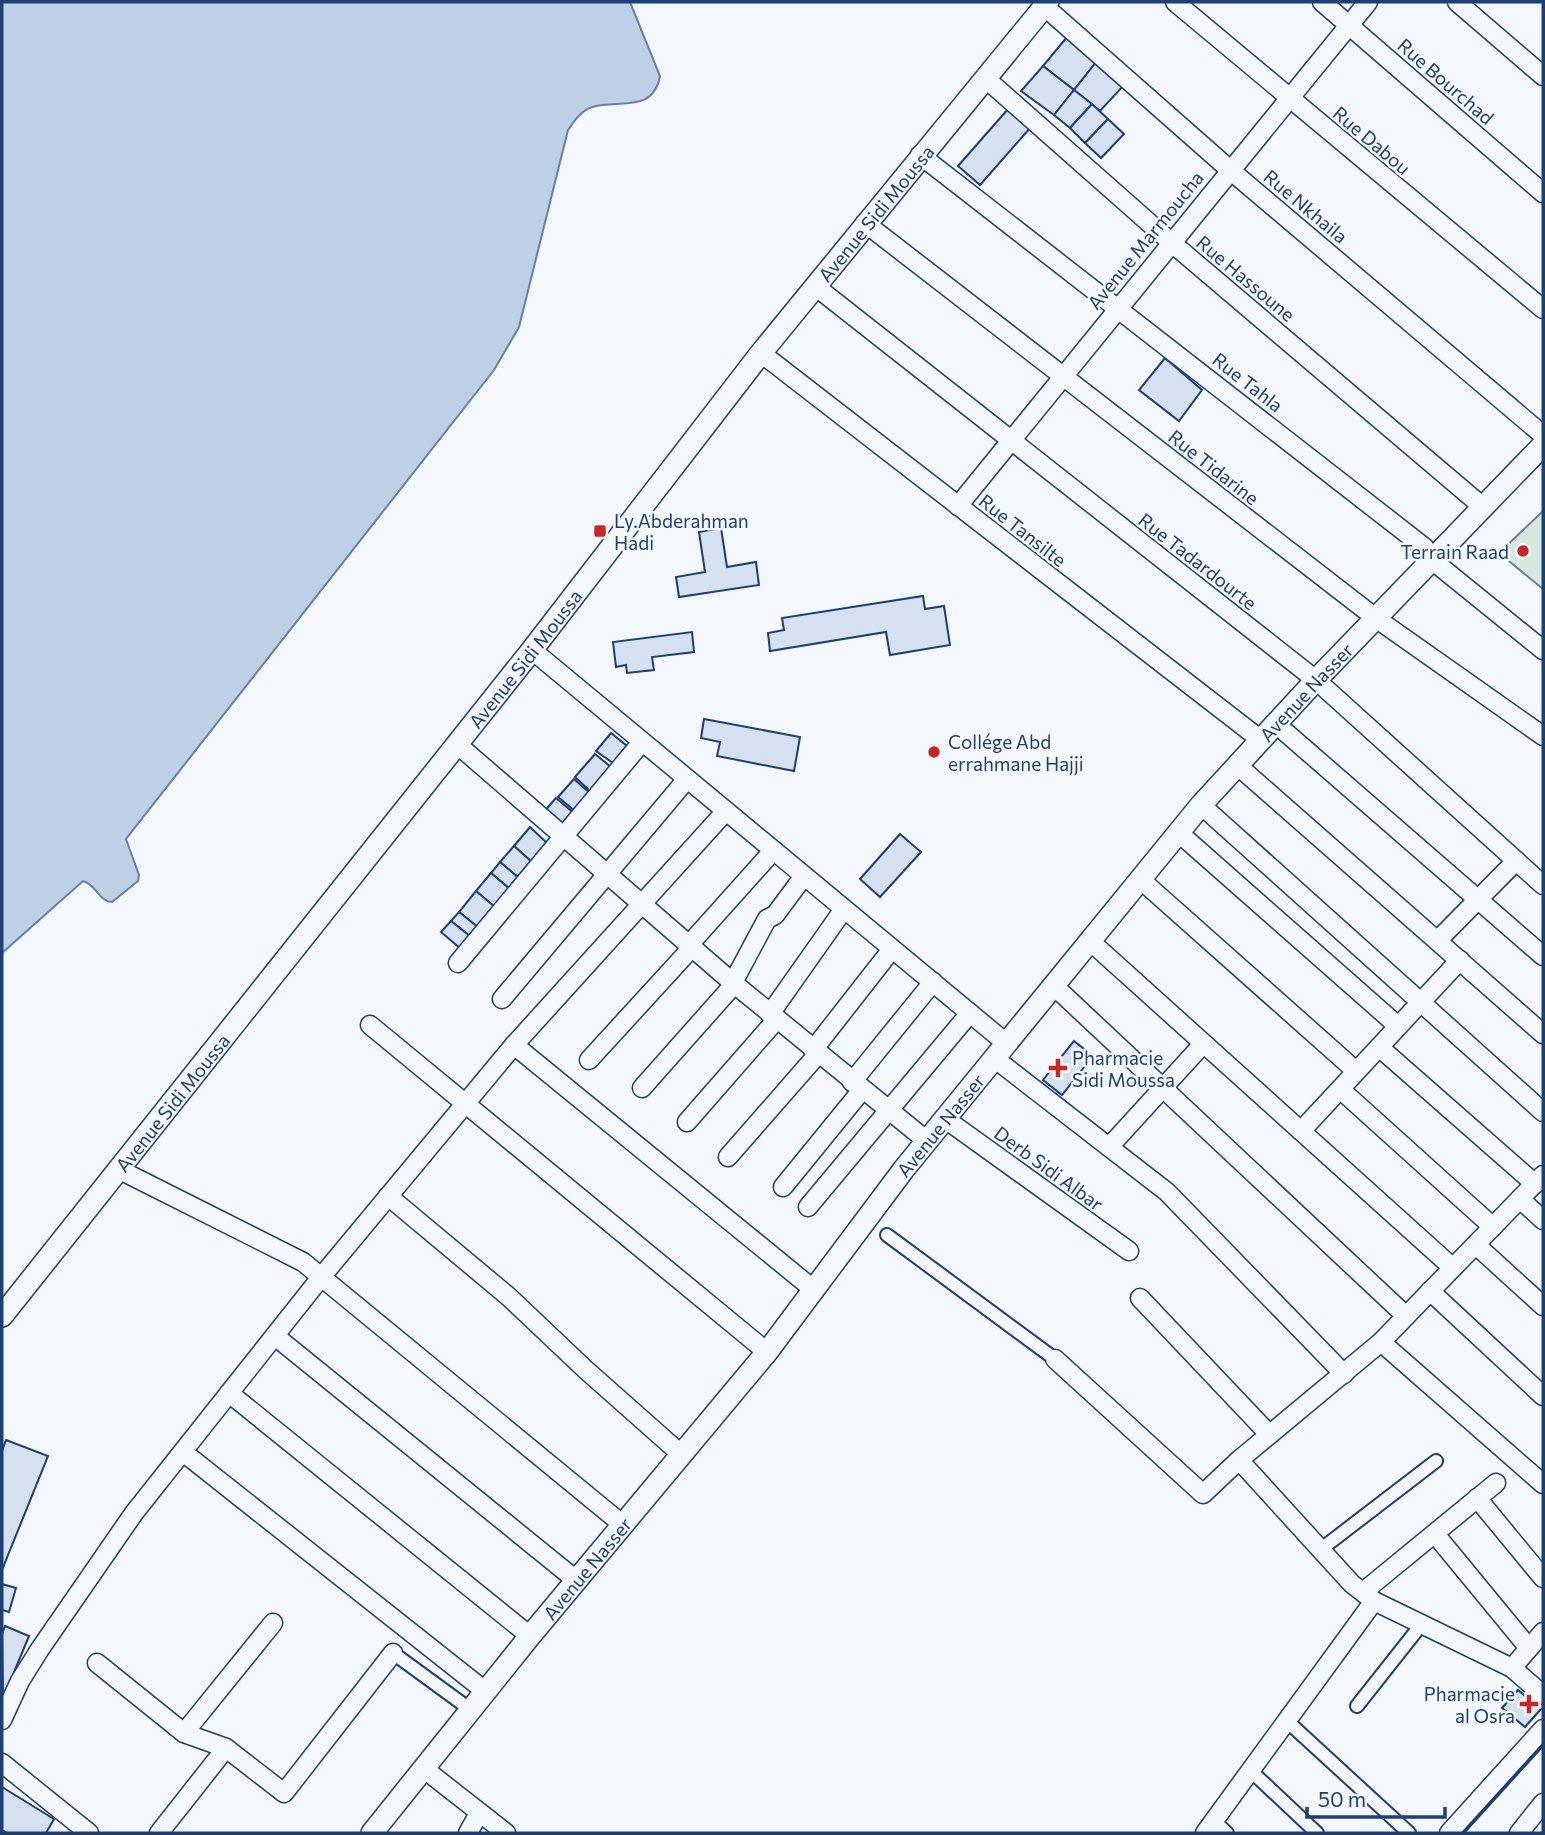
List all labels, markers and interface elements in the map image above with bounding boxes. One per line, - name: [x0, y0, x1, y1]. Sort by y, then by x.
- street label: Rue Bourchad: [1393, 33, 1499, 129]
- street label: Rue Dabou: [1329, 101, 1415, 179]
- street label: Avenue Sidi Moussa: [813, 140, 938, 286]
- street label: Rue Nkhaila: [1260, 164, 1352, 248]
- street label: Avenue Marmoucha: [1082, 166, 1208, 314]
- street label: Rue Hassoune: [1192, 230, 1300, 326]
- street label: Rue Tahla: [1208, 347, 1288, 417]
- street label: Rue Tidarine: [1164, 425, 1264, 509]
- street label: Rue Tansilte: [975, 489, 1071, 571]
- street label: Rue Tadardourte: [1134, 508, 1262, 614]
- place label: Ly.Abderahman Hadi: [614, 509, 749, 554]
- marker: Ly.Abderahman Hadi: [592, 523, 608, 539]
- place label: Terrain Raad: [1400, 540, 1509, 563]
- marker: Terrain Raad: [1515, 543, 1531, 559]
- street label: Avenue Sidi Moussa: [463, 585, 586, 732]
- street label: Avenue Nasser: [1254, 638, 1358, 746]
- place label: Collége Abd errahmane Hajji: [948, 730, 1084, 775]
- marker: Collége Abd errahmane Hajji: [926, 744, 942, 760]
- street label: Avenue Sidi Moussa: [110, 1029, 234, 1176]
- place label: Pharmacie Sidi Moussa: [1072, 1046, 1175, 1091]
- marker: Pharmacie Sidi Moussa: [1050, 1060, 1066, 1076]
- street label: Avenue Nasser: [891, 1068, 989, 1181]
- street label: Derb Sidi Albar: [990, 1121, 1108, 1215]
- street label: Avenue Nasser: [537, 1512, 636, 1624]
- place label: Pharmacie al Osra: [1424, 1682, 1515, 1727]
- marker: Pharmacie al Osra: [1521, 1696, 1537, 1712]
- scale bar: [1307, 1776, 1445, 1820]
- text: 50 m: [1318, 1786, 1366, 1811]

